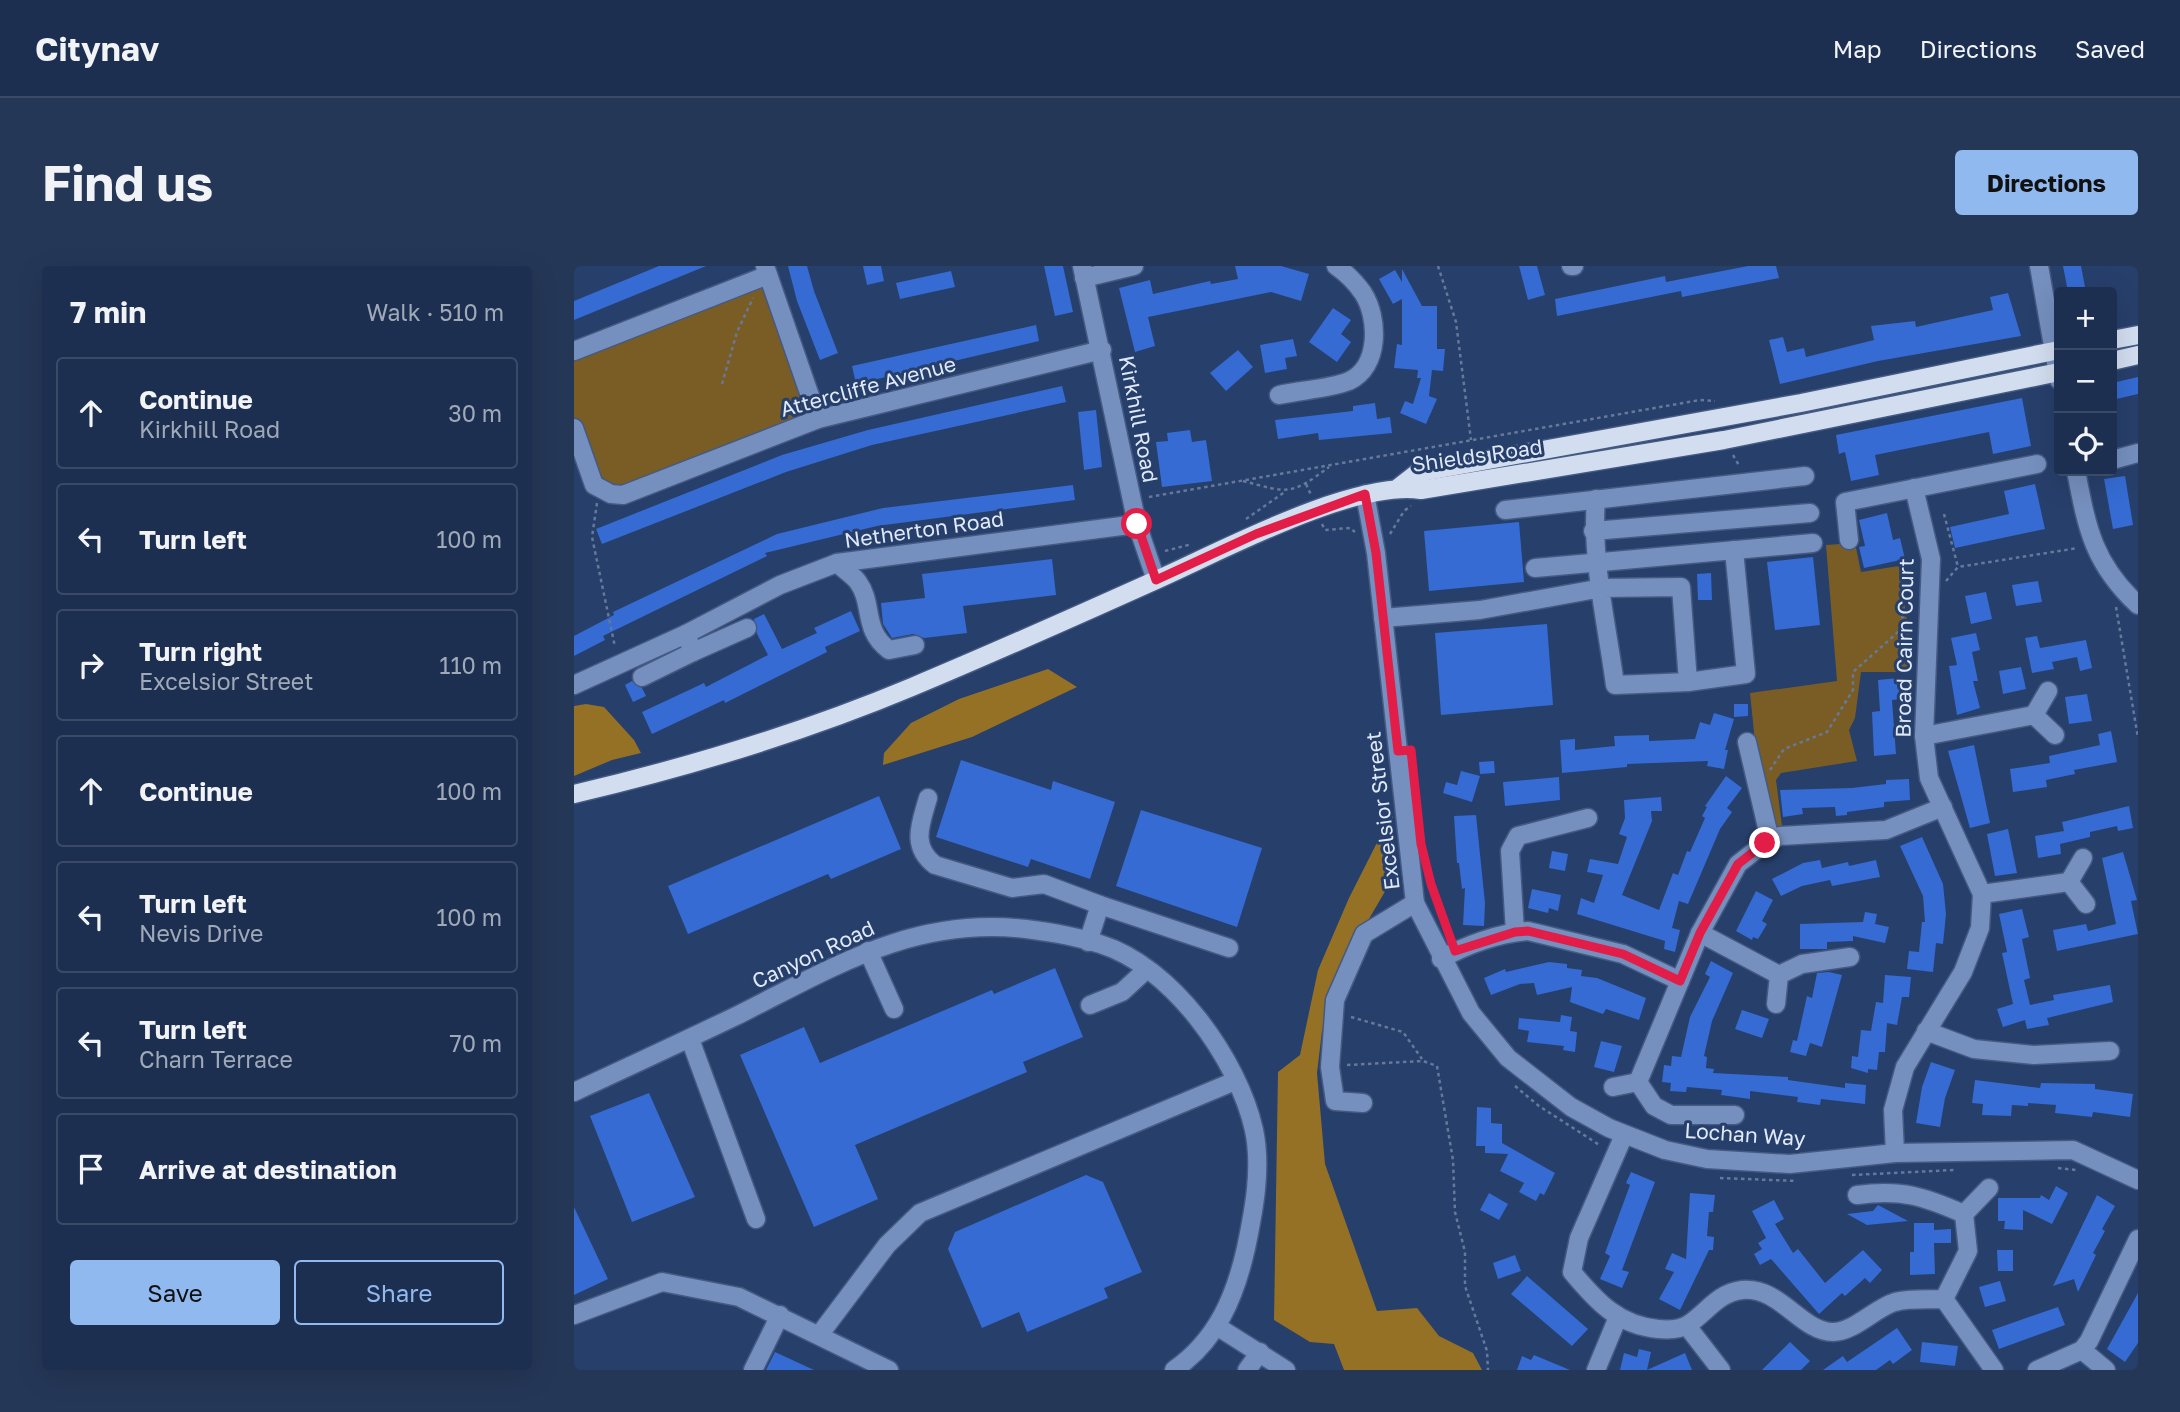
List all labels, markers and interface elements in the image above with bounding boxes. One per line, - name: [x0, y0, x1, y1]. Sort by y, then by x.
- text: Citynav: [35, 29, 159, 68]
- text: Map: [1833, 34, 1882, 63]
- text: Directions: [1920, 34, 2037, 63]
- text: Saved: [2075, 34, 2145, 63]
- button: Directions: [1955, 150, 2138, 215]
- text: Find us: [42, 153, 213, 212]
- map controls: [2054, 287, 2117, 476]
- button: +: [2054, 287, 2117, 350]
- text: 7 min: [70, 294, 146, 330]
- text: Walk · 510 m: [366, 298, 504, 326]
- street label: Attercliffe Avenue: [777, 350, 959, 422]
- button: −: [2054, 350, 2117, 413]
- street label: Kirkhill Road: [1114, 353, 1164, 485]
- text: Continue: [139, 384, 253, 415]
- icon: ahead: [72, 394, 110, 432]
- text: 30 m: [448, 399, 502, 427]
- button: locate: [2054, 413, 2117, 476]
- text: Kirkhill Road: [139, 415, 280, 443]
- street label: Shields Road: [1410, 433, 1544, 477]
- street label: Netherton Road: [843, 505, 1005, 553]
- route start: [1121, 508, 1152, 539]
- icon: left: [72, 520, 110, 558]
- text: Turn left: [139, 524, 247, 555]
- text: 100 m: [436, 525, 502, 553]
- street label: Broad Cairn Court: [1889, 558, 1919, 738]
- text: Turn right: [139, 636, 262, 667]
- icon: right: [72, 646, 110, 684]
- text: 110 m: [439, 651, 502, 679]
- text: Excelsior Street: [139, 667, 313, 695]
- street label: Excelsior Street: [1359, 730, 1405, 892]
- icon: ahead: [72, 772, 110, 810]
- text: Continue: [139, 776, 253, 807]
- text: 100 m: [436, 777, 502, 805]
- route end: [1749, 827, 1780, 858]
- text: Turn left: [139, 888, 247, 919]
- icon: left: [72, 898, 110, 936]
- text: 100 m: [436, 903, 502, 931]
- street label: Canyon Road: [748, 914, 878, 994]
- text: Nevis Drive: [139, 919, 263, 947]
- text: Turn left: [139, 1014, 247, 1045]
- icon: left: [72, 1024, 110, 1062]
- text: 70 m: [449, 1029, 502, 1057]
- text: Charn Terrace: [139, 1045, 293, 1073]
- street label: Lochan Way: [1684, 1117, 1807, 1151]
- icon: arrive: [72, 1150, 110, 1188]
- text: Arrive at destination: [139, 1154, 397, 1185]
- button: Save: [70, 1260, 280, 1325]
- button: Share: [294, 1260, 504, 1325]

